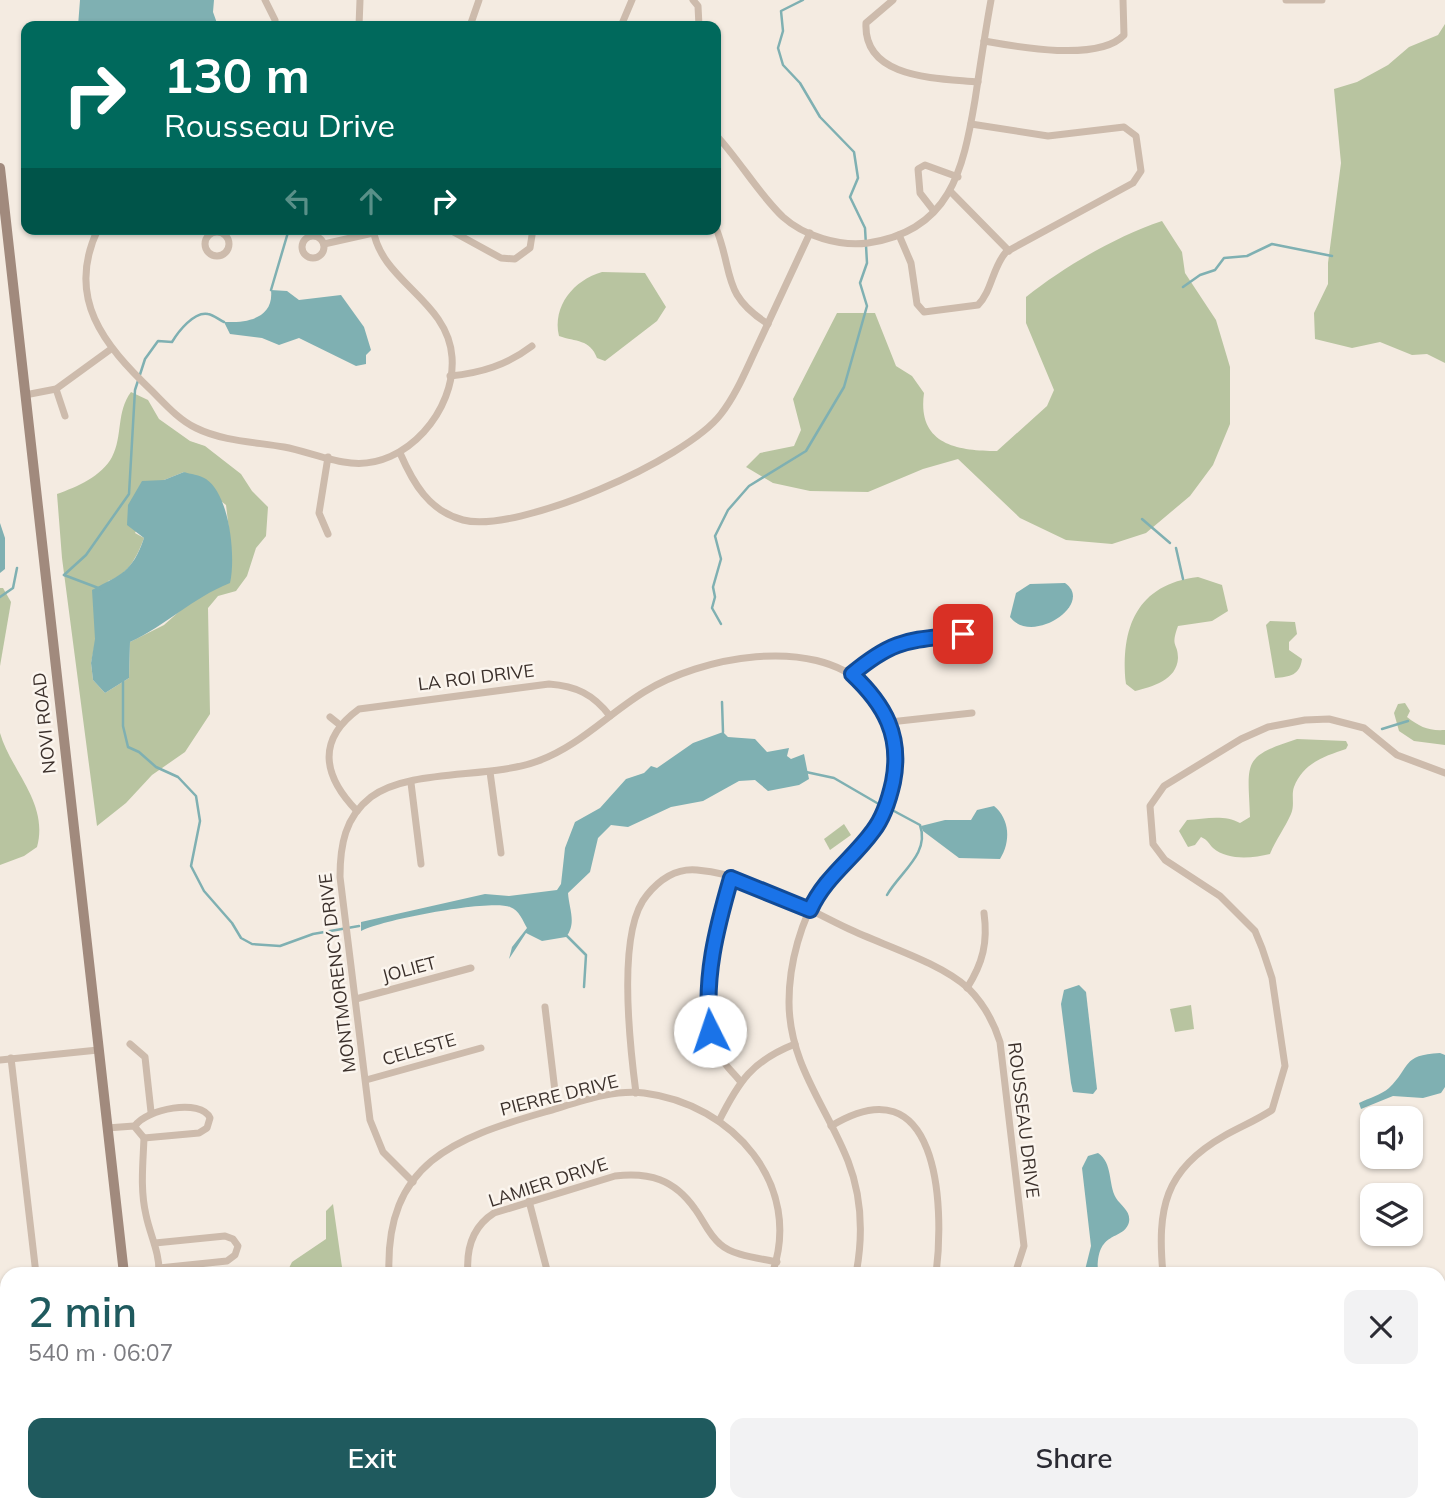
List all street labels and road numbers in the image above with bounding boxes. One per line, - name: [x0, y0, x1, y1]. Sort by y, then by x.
- street label: LA ROI DRIVE: [417, 658, 535, 696]
- street label: NOVI ROAD: [27, 671, 61, 775]
- street label: MONTMORENCY DRIVE: [313, 872, 361, 1074]
- street label: JOLIET: [379, 951, 439, 987]
- street label: CELESTE: [380, 1028, 458, 1070]
- street label: ROUSSEAU DRIVE: [1003, 1041, 1045, 1199]
- street label: PIERRE DRIVE: [498, 1069, 620, 1121]
- street label: LAMIER DRIVE: [485, 1152, 611, 1212]

